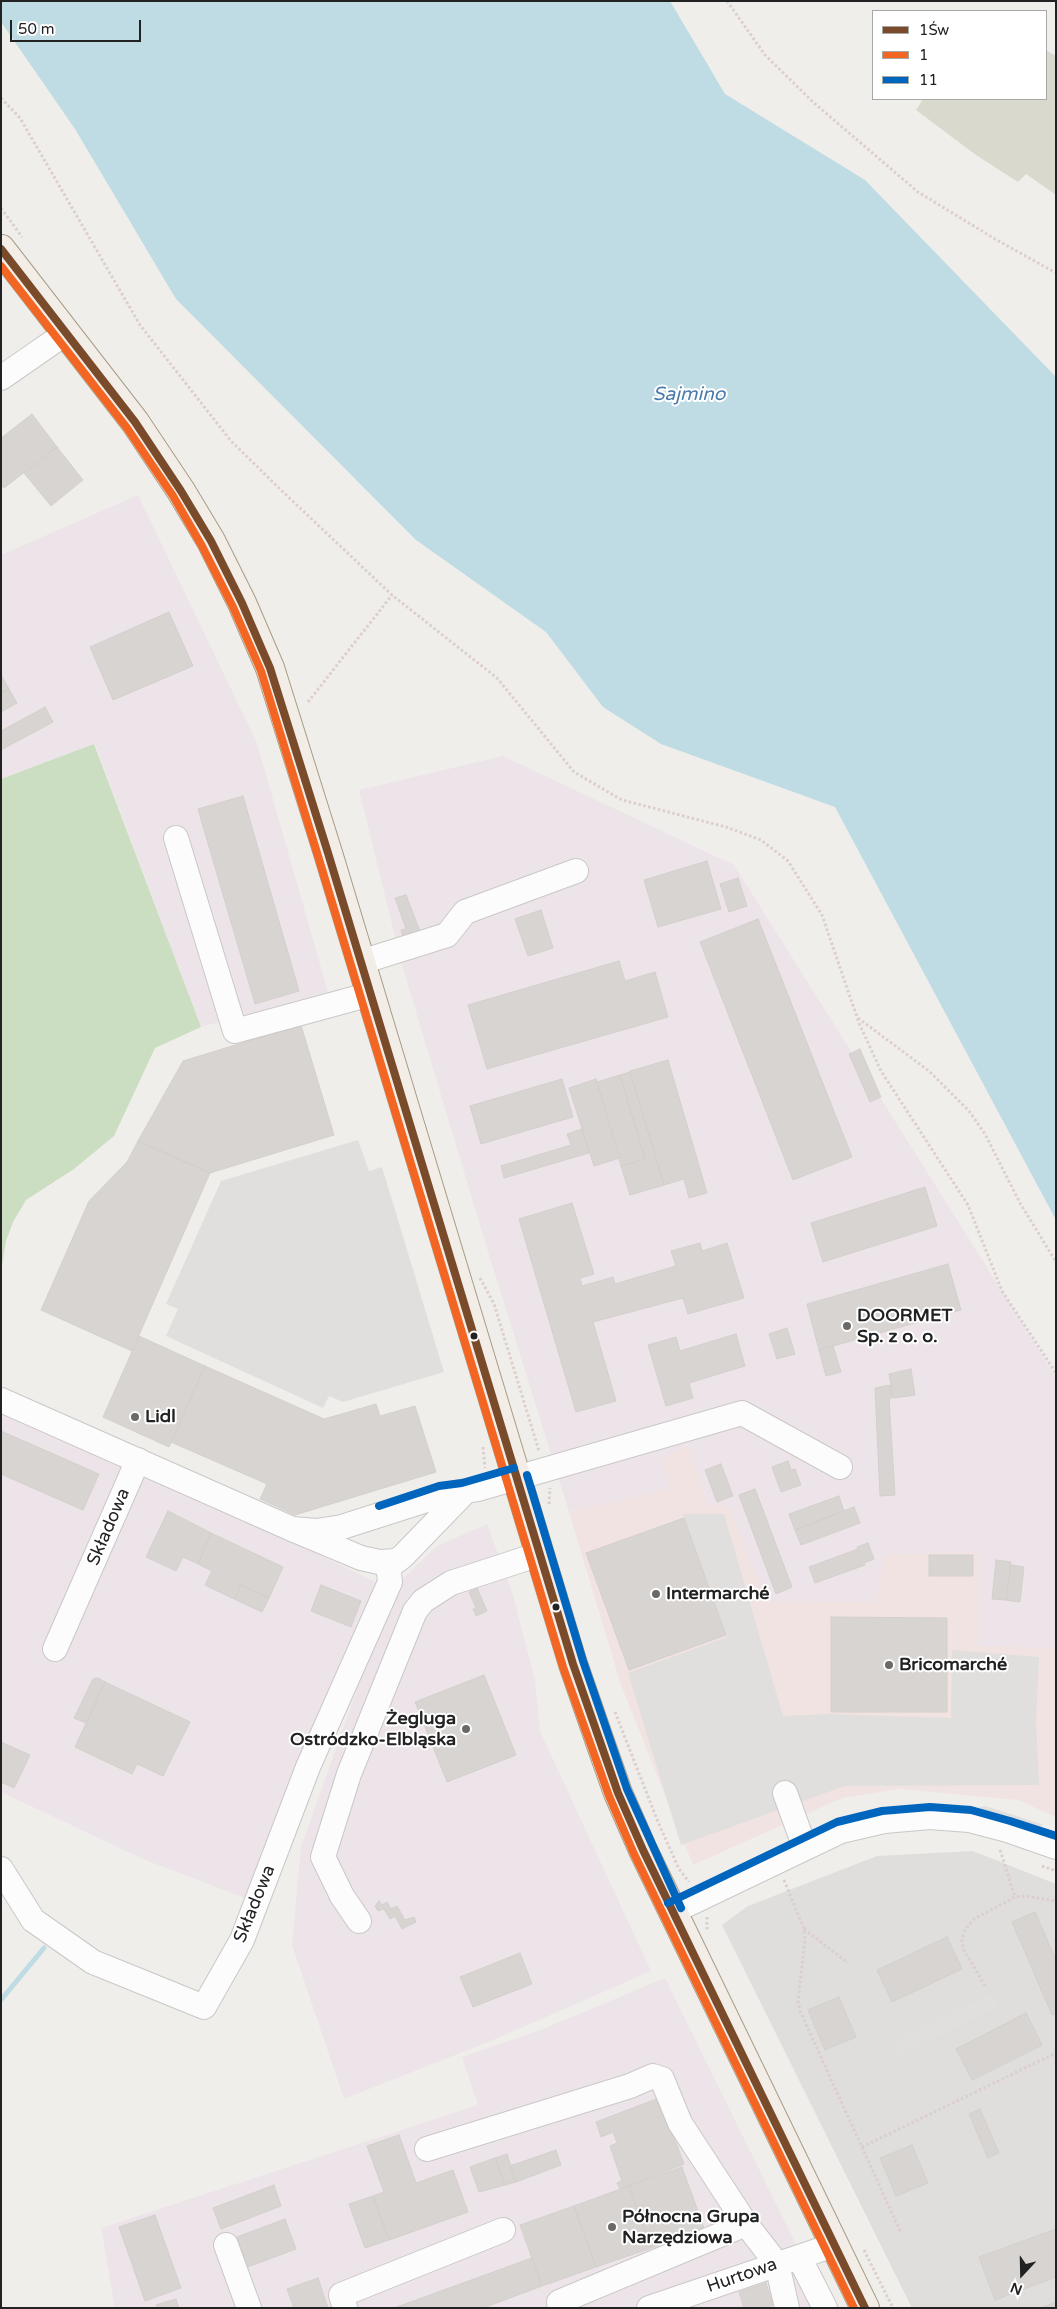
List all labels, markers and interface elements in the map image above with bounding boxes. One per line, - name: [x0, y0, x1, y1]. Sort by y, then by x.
- scale bar: [12, 10, 144, 42]
- legend: [872, 10, 1047, 100]
- text: 50 m: [18, 20, 55, 38]
- text: 1Św: [919, 21, 949, 39]
- text: 1: [919, 46, 928, 64]
- text: 11: [919, 71, 938, 89]
- water label: Sajmino: [653, 384, 725, 406]
- place label: DOORMET Sp. z o. o.: [857, 1305, 952, 1348]
- marker: DOORMET Sp. z o. o.: [841, 1320, 853, 1332]
- unlabelled marker: [469, 1331, 479, 1341]
- place label: Lidl: [145, 1406, 176, 1428]
- marker: Lidl: [129, 1411, 141, 1423]
- street label: Składowa: [83, 1485, 135, 1569]
- place label: Intermarché: [666, 1583, 770, 1605]
- marker: Intermarché: [650, 1588, 662, 1600]
- unlabelled marker: [551, 1602, 561, 1612]
- place label: Bricomarché: [899, 1654, 1007, 1676]
- marker: Bricomarché: [883, 1659, 895, 1671]
- place label: Żegluga Ostródzko-Elbląska: [290, 1708, 456, 1750]
- marker: Żegluga Ostródzko-Elbląska: [460, 1723, 472, 1735]
- street label: Składowa: [230, 1862, 280, 1946]
- place label: Północna Grupa Narzędziowa: [622, 2206, 760, 2248]
- marker: Północna Grupa Narzędziowa: [606, 2221, 618, 2233]
- north arrow: [997, 2249, 1047, 2299]
- street label: Hurtowa: [704, 2254, 780, 2298]
- text: N: [1008, 2279, 1025, 2298]

